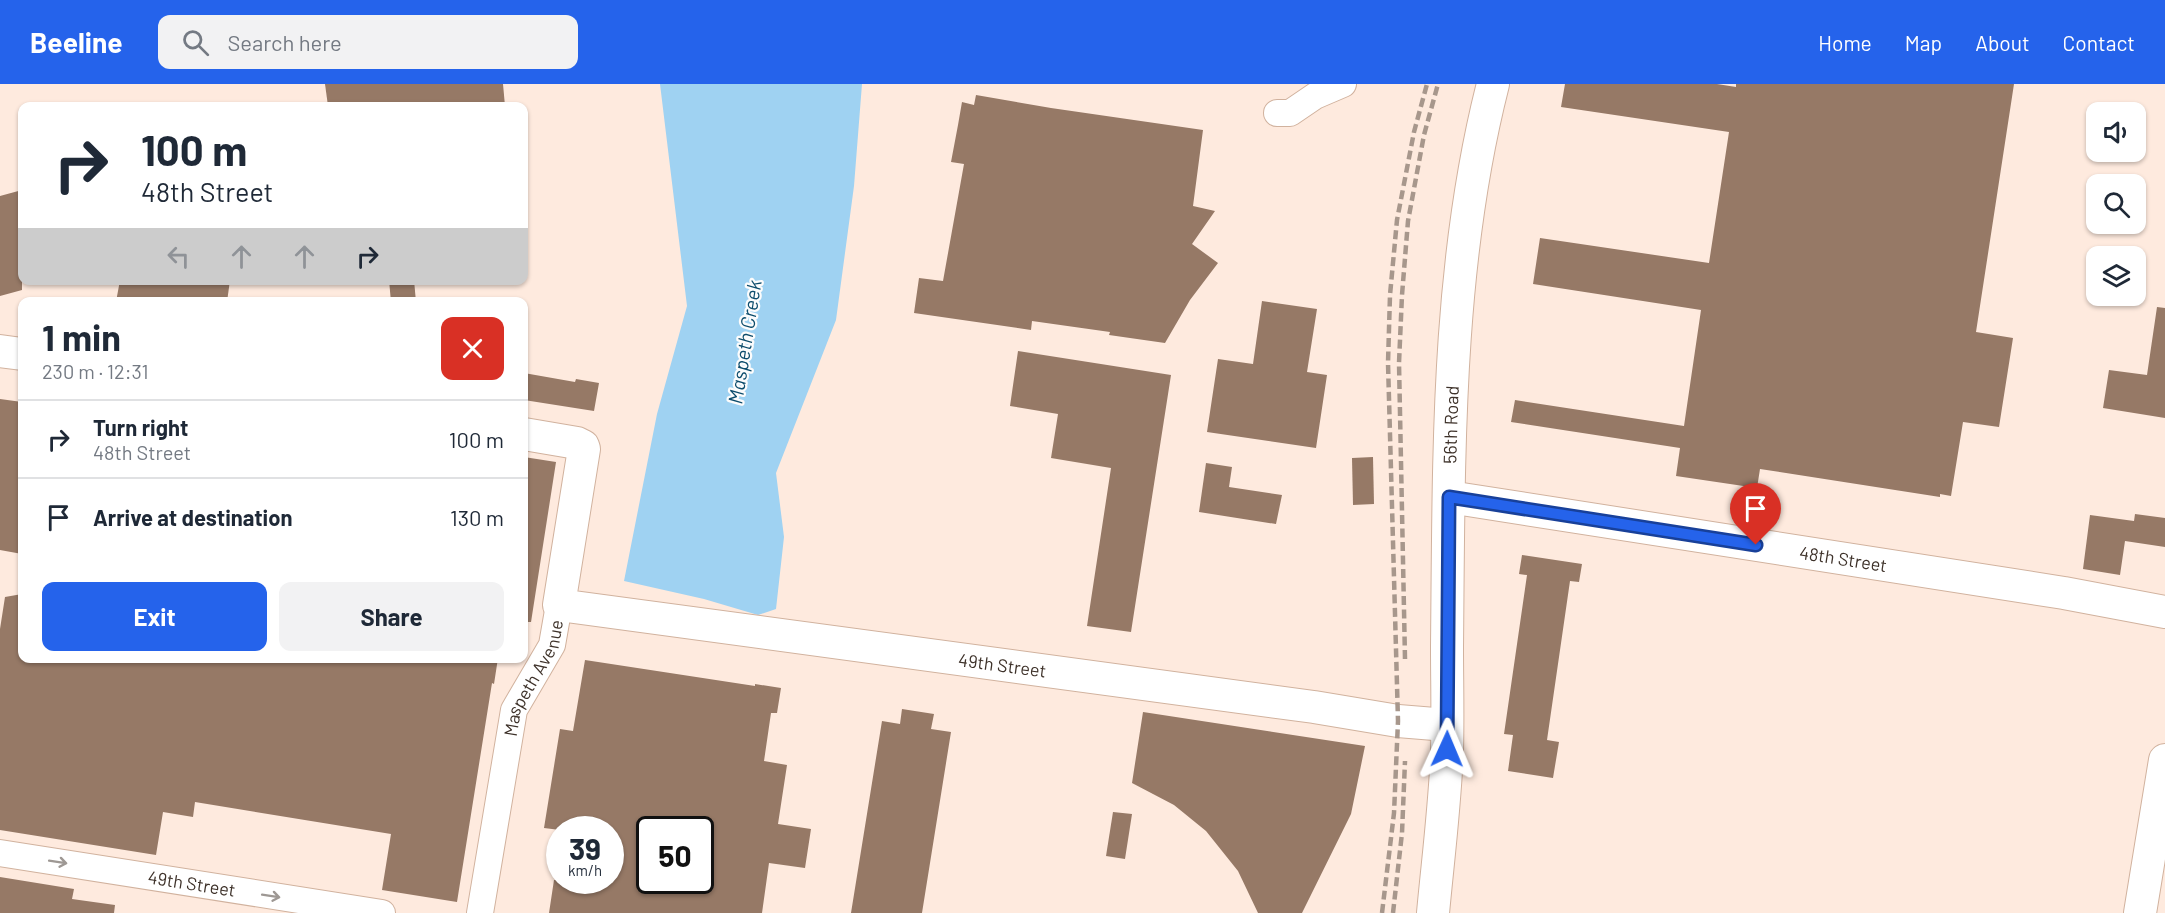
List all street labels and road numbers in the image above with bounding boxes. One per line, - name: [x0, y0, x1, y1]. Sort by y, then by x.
- street label: 56th Road: [1438, 385, 1463, 464]
- street label: 48th Street: [1798, 541, 1889, 576]
- street label: Maspeth Avenue: [499, 618, 567, 738]
- street label: 49th Street: [957, 648, 1048, 682]
- street label: 49th Street: [146, 865, 237, 901]

